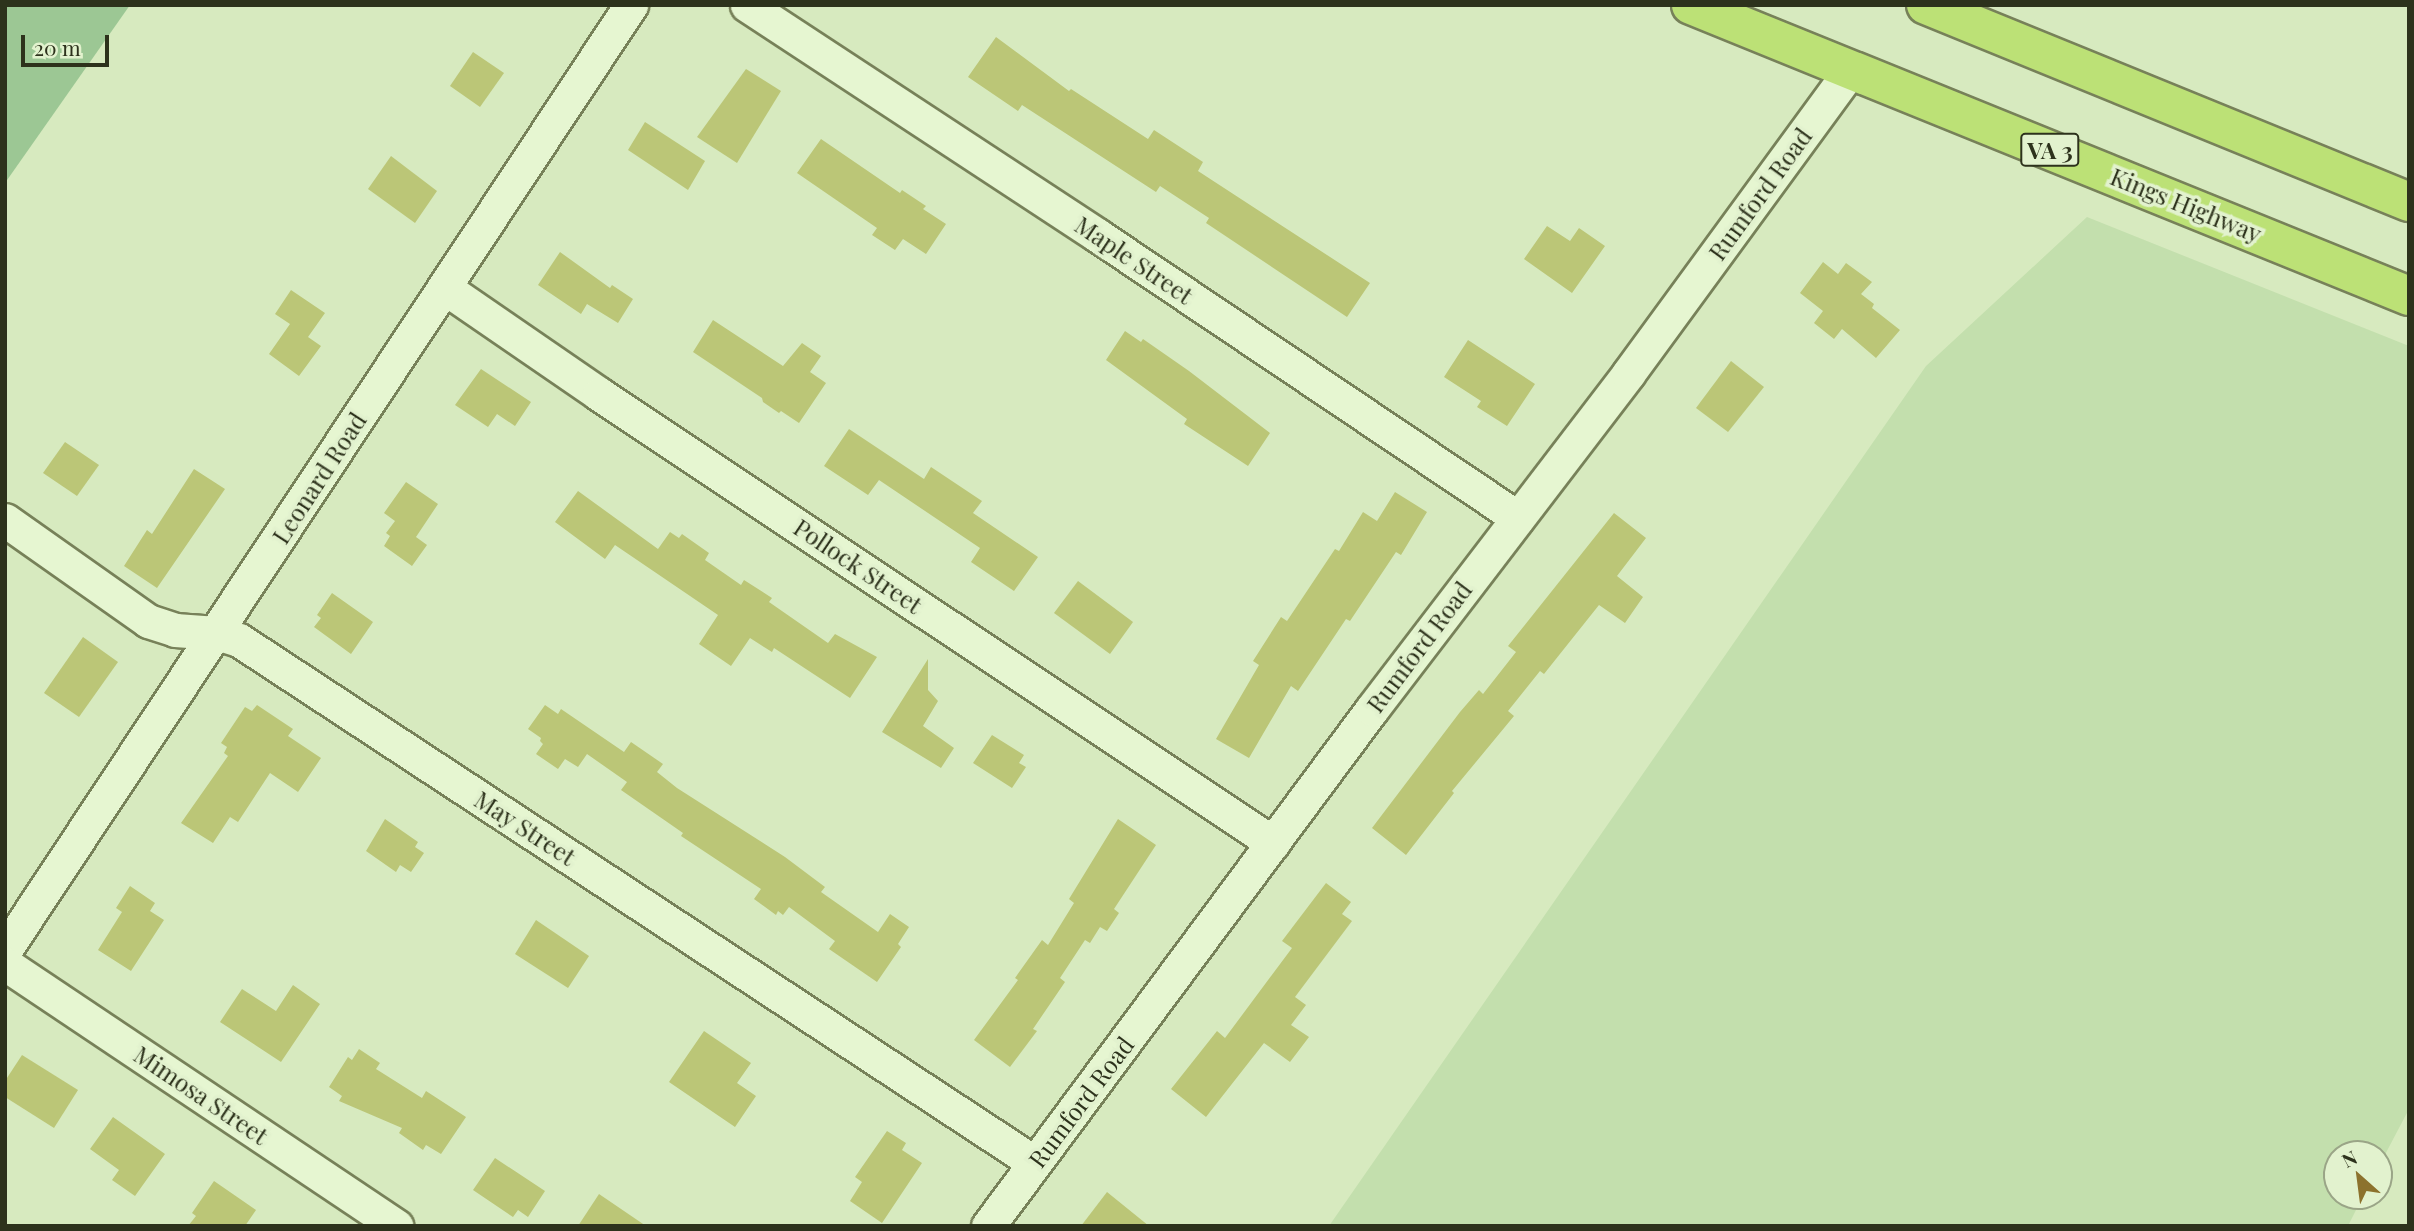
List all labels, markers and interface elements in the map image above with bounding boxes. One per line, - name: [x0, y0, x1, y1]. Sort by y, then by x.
- scale bar: [24, 21, 112, 65]
- text: 20 m: [34, 33, 81, 61]
- street label: Rumford Road: [1702, 122, 1818, 266]
- road number: VA 3: [2018, 130, 2082, 169]
- street label: Kings Highway: [2106, 162, 2266, 248]
- street label: Maple Street: [1070, 210, 1198, 310]
- street label: Leonard Road: [266, 407, 372, 549]
- street label: Pollock Street: [788, 513, 928, 619]
- street label: Rumford Road: [1360, 576, 1478, 718]
- street label: May Street: [469, 785, 581, 871]
- street label: Rumford Road: [1022, 1031, 1140, 1173]
- street label: Mimosa Street: [128, 1040, 274, 1150]
- north arrow: [2323, 1140, 2393, 1210]
- text: N: [2337, 1144, 2361, 1173]

